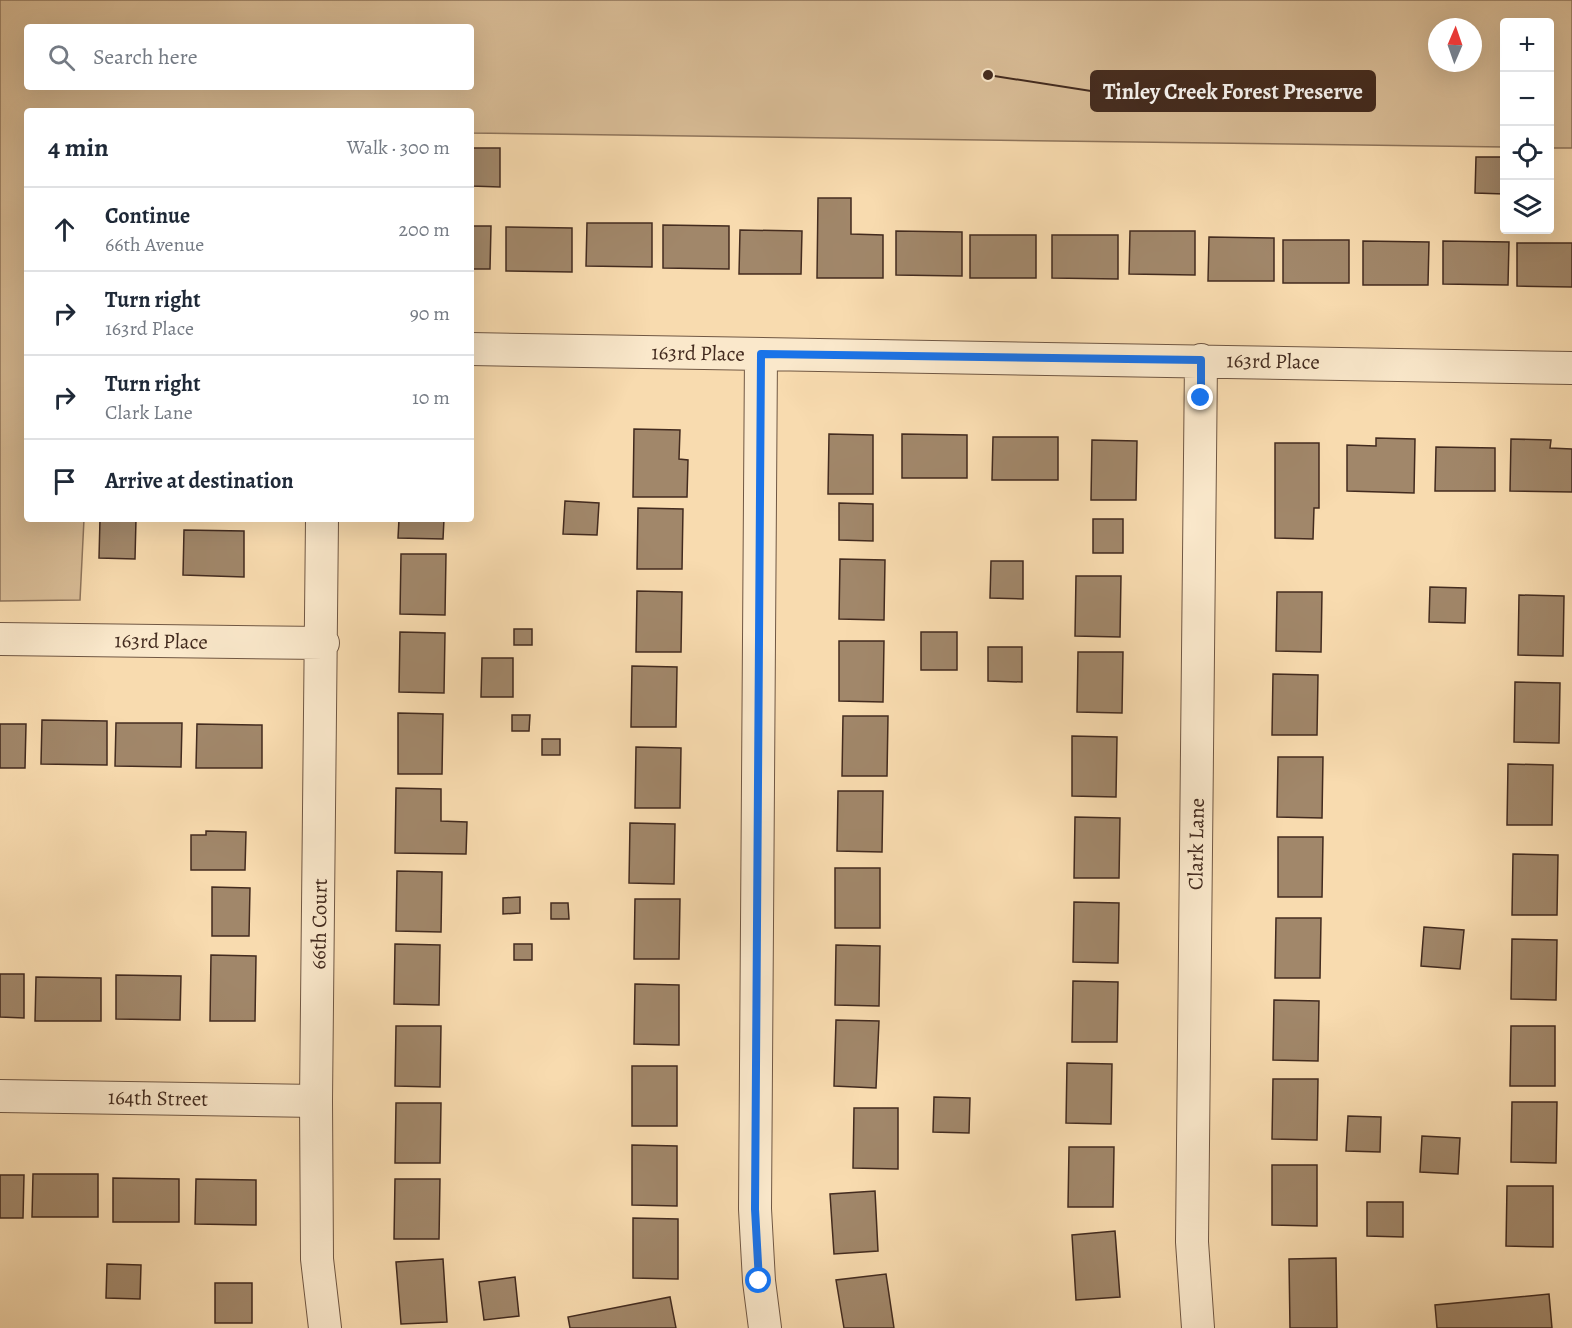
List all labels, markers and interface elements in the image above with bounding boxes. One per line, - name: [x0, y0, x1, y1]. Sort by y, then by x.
- north arrow: [1428, 18, 1482, 72]
- map controls: [1500, 18, 1554, 234]
- button: +: [1500, 18, 1554, 72]
- search box: [24, 24, 474, 90]
- icon: search: [45, 41, 78, 74]
- text: Search here: [93, 42, 198, 72]
- callout: Tinley Creek Forest Preserve: [1091, 71, 1375, 111]
- button: −: [1500, 72, 1554, 126]
- text: Tinley Creek Forest Preserve: [1103, 77, 1363, 107]
- button: locate: [1500, 126, 1554, 180]
- text: 4 min: [48, 130, 109, 165]
- text: Walk · 300 m: [347, 134, 450, 161]
- button: layers: [1500, 180, 1554, 234]
- text: Continue: [105, 201, 190, 231]
- icon: ahead: [48, 213, 81, 246]
- text: 200 m: [399, 216, 450, 243]
- text: 66th Avenue: [105, 231, 204, 258]
- text: Turn right: [105, 285, 201, 315]
- icon: right: [48, 297, 81, 330]
- text: 90 m: [410, 300, 450, 327]
- text: 163rd Place: [105, 315, 194, 342]
- street label: 163rd Place: [651, 338, 745, 368]
- street label: 163rd Place: [1226, 346, 1320, 376]
- text: Turn right: [105, 369, 201, 399]
- icon: right: [48, 381, 81, 414]
- text: 10 m: [412, 384, 450, 411]
- route end: [1187, 384, 1213, 410]
- text: Clark Lane: [105, 399, 193, 426]
- icon: arrive: [48, 465, 81, 498]
- text: Arrive at destination: [105, 466, 294, 496]
- street label: 163rd Place: [114, 626, 208, 656]
- street label: Clark Lane: [1181, 798, 1211, 890]
- street label: 66th Court: [304, 878, 334, 970]
- street label: 164th Street: [108, 1083, 208, 1113]
- route start: [745, 1267, 771, 1293]

